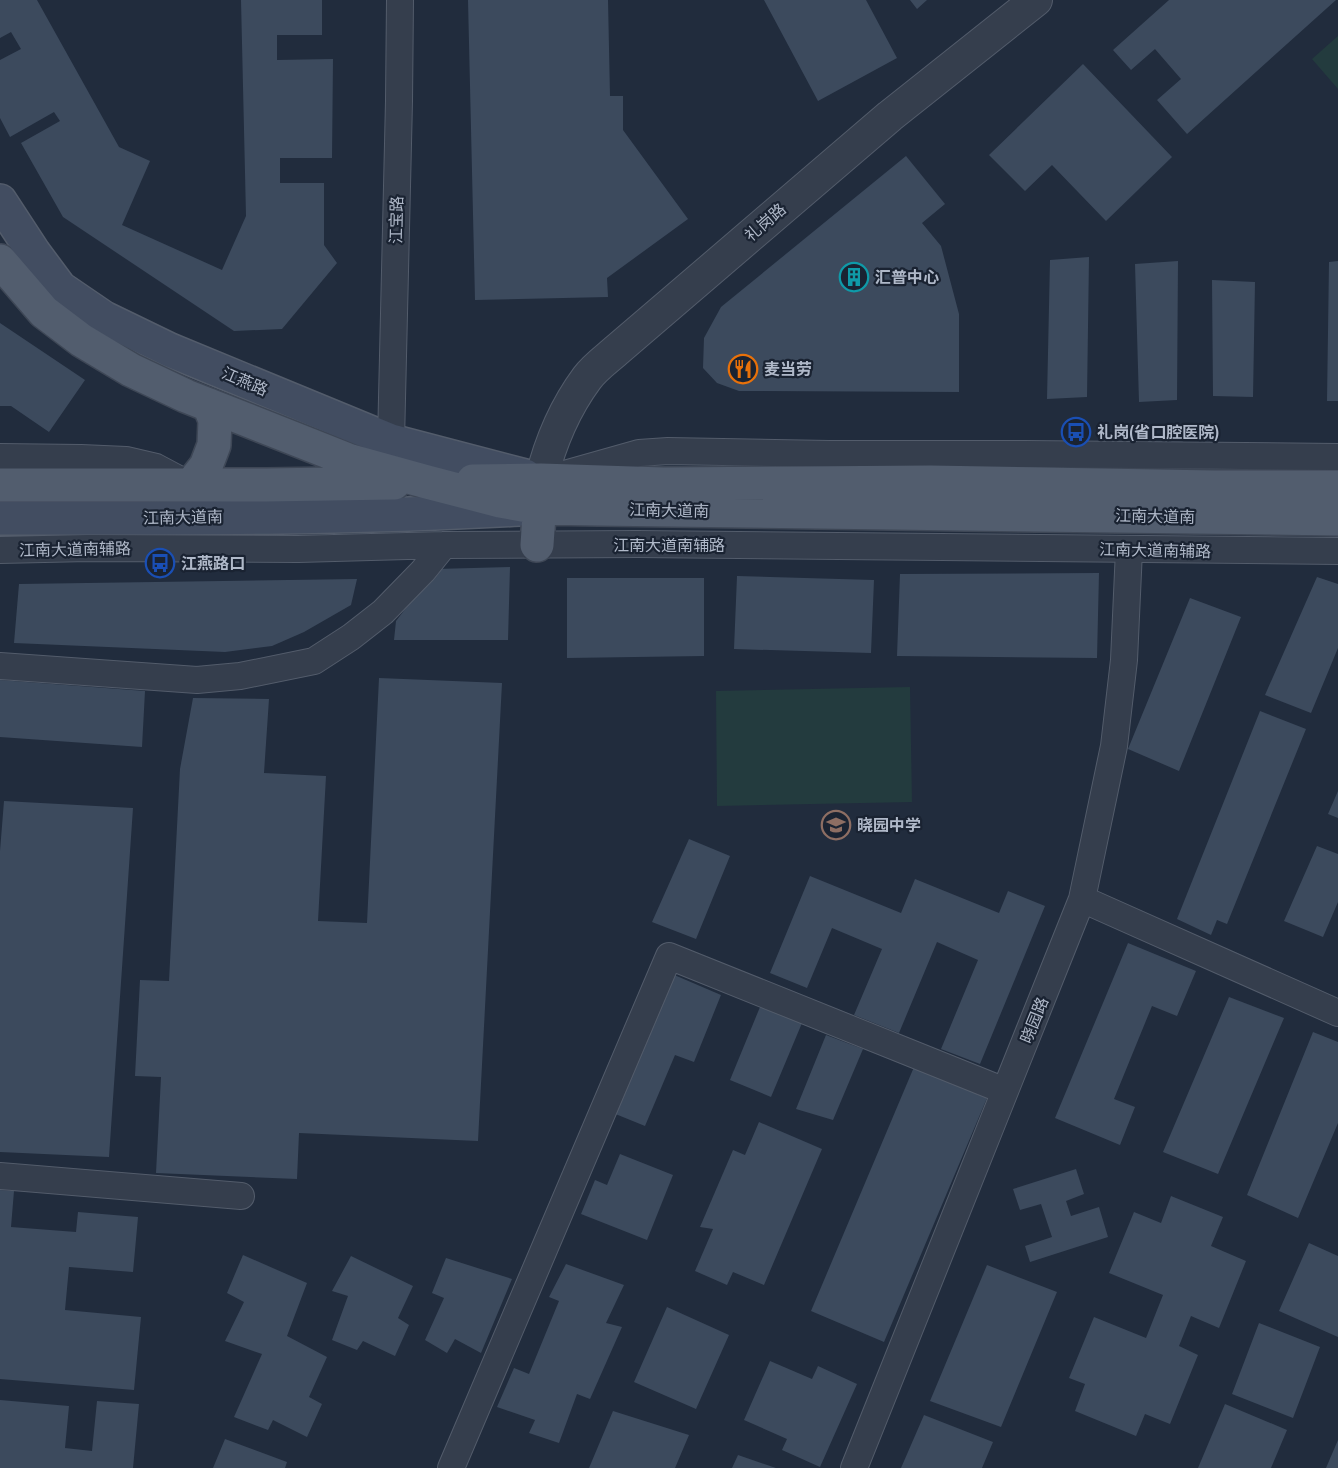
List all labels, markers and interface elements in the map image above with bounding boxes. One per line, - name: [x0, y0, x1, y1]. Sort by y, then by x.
- street label: 江宝路: [387, 196, 406, 244]
- street label: 礼岗路: [741, 199, 790, 245]
- building icon: 汇普中心: [838, 261, 870, 293]
- place label: 汇普中心: [875, 268, 939, 287]
- restaurant icon: 麦当劳: [727, 353, 759, 385]
- place label: 麦当劳: [764, 360, 812, 379]
- street label: 江燕路: [219, 363, 271, 400]
- bus stop icon: 礼岗(省口腔医院): [1060, 416, 1092, 448]
- place label: 礼岗(省口腔医院): [1097, 423, 1220, 442]
- street label: 江南大道南: [629, 500, 709, 521]
- street label: 江南大道南: [1115, 506, 1195, 527]
- street label: 江南大道南: [143, 507, 223, 528]
- street label: 江南大道南辅路: [613, 536, 725, 555]
- street label: 江南大道南辅路: [19, 539, 131, 560]
- street label: 江南大道南辅路: [1099, 540, 1211, 561]
- bus stop icon: 江燕路口: [144, 547, 176, 579]
- place label: 江燕路口: [181, 554, 245, 573]
- school or university icon: 晓园中学: [820, 809, 852, 841]
- place label: 晓园中学: [857, 816, 921, 835]
- street label: 晓园路: [1017, 994, 1052, 1046]

